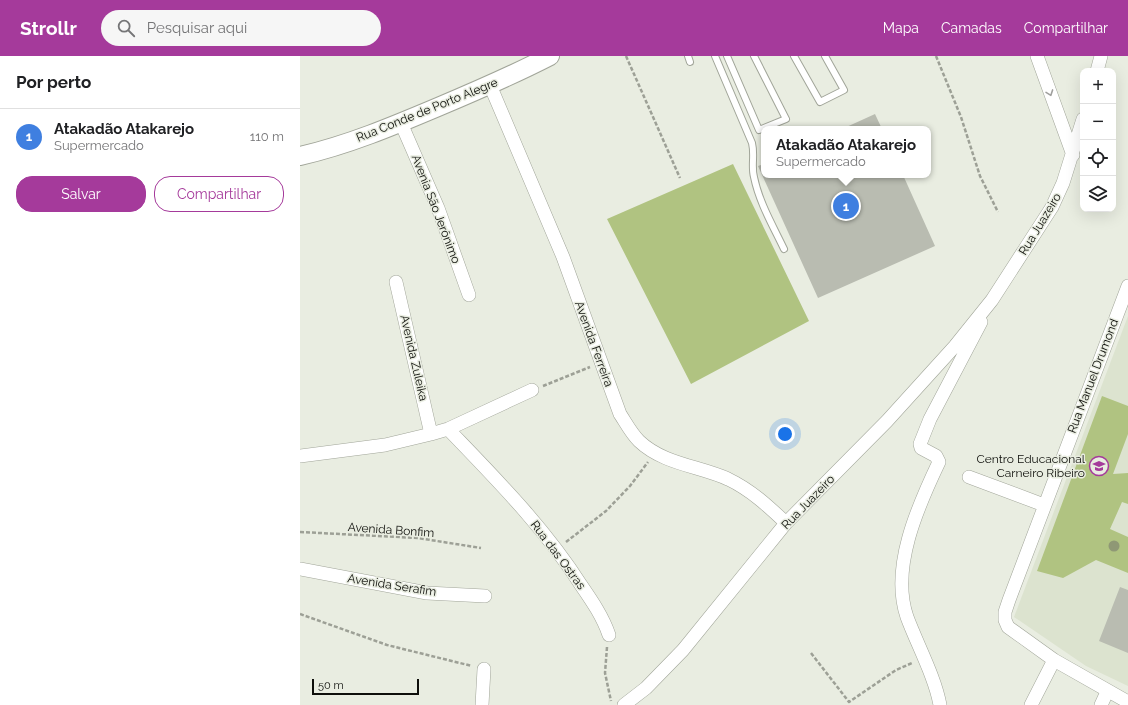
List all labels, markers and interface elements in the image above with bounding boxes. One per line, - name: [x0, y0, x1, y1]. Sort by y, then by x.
- search box: [101, 10, 381, 46]
- text: Strollr: [20, 17, 77, 39]
- icon: search: [115, 17, 137, 39]
- text: Pesquisar aqui: [147, 19, 247, 37]
- text: Mapa: [883, 20, 919, 36]
- text: Camadas: [941, 20, 1002, 36]
- text: Compartilhar: [1024, 20, 1108, 36]
- map controls: [1080, 68, 1116, 212]
- button: +: [1080, 68, 1116, 104]
- text: Por perto: [16, 72, 91, 92]
- street label: Rua Conde de Porto Alegre: [354, 75, 500, 145]
- one-way arrow: [1046, 89, 1054, 96]
- button: −: [1080, 104, 1116, 140]
- text: Atakadão Atakarejo: [54, 120, 194, 138]
- popup: [761, 126, 931, 178]
- text: 1: [26, 129, 32, 144]
- text: 110 m: [250, 129, 284, 144]
- text: Atakadão Atakarejo: [776, 136, 916, 154]
- text: Supermercado: [54, 138, 144, 153]
- button: locate: [1080, 140, 1116, 176]
- street label: Avenia São Jerônimo: [409, 153, 463, 265]
- text: Supermercado: [776, 154, 866, 169]
- button: Salvar: [16, 176, 146, 212]
- button: Compartilhar: [154, 176, 284, 212]
- button: layers: [1080, 176, 1116, 212]
- street label: Rua Juazeiro: [1016, 190, 1064, 258]
- pin: 1: [833, 191, 859, 221]
- street label: Avenida Ferreira: [572, 299, 616, 389]
- street label: Avenida Zuleika: [397, 314, 431, 402]
- street label: Rua Manuel Drumond: [1065, 317, 1121, 435]
- your location: [775, 424, 795, 444]
- place label: Centro Educacional Carneiro Ribeiro: [977, 452, 1086, 480]
- school or university icon: Centro Educacional Carneiro Ribeiro: [1088, 455, 1110, 477]
- street label: Rua Juazeiro: [779, 472, 837, 532]
- street label: Rua das Ostras: [528, 518, 589, 592]
- street label: Avenida Bonfim: [347, 520, 435, 540]
- street label: Avenida Serafim: [347, 571, 437, 599]
- scale bar: [312, 677, 419, 696]
- text: 50 m: [318, 679, 344, 692]

